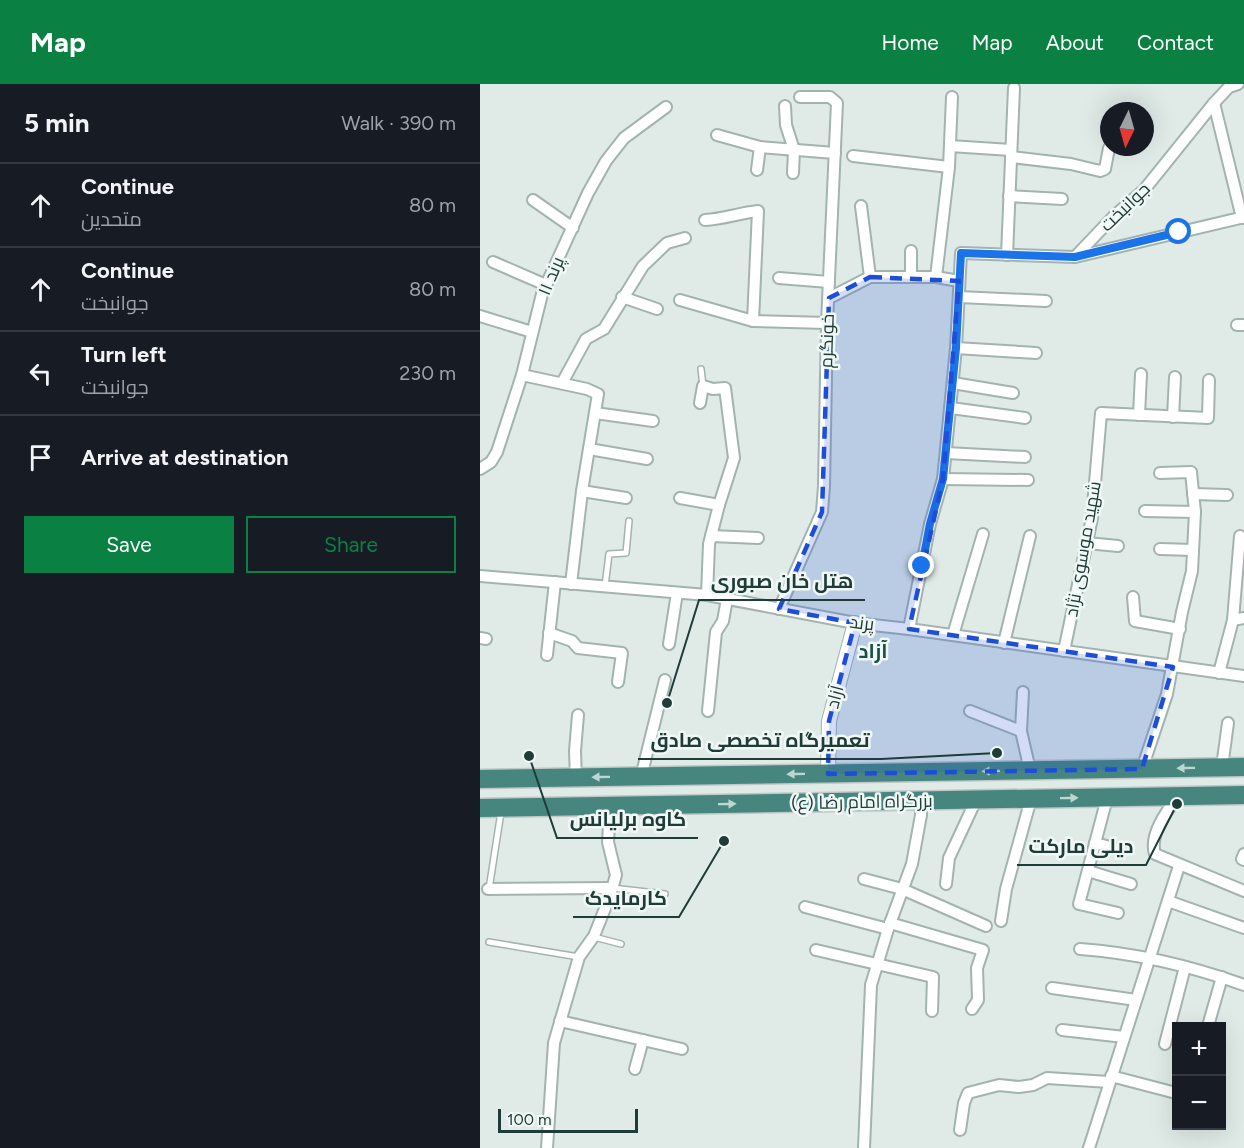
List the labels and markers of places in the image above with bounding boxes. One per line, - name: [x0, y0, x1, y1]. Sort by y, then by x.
- callout: هتل خان صبوری: [699, 562, 865, 600]
- callout: تعمیرگاه تخصصی صادق: [638, 721, 881, 759]
- callout: کاوه برلیانس: [557, 800, 698, 838]
- callout: دیلی مارکت: [1017, 827, 1146, 865]
- callout: کارمایدک: [573, 879, 679, 917]

